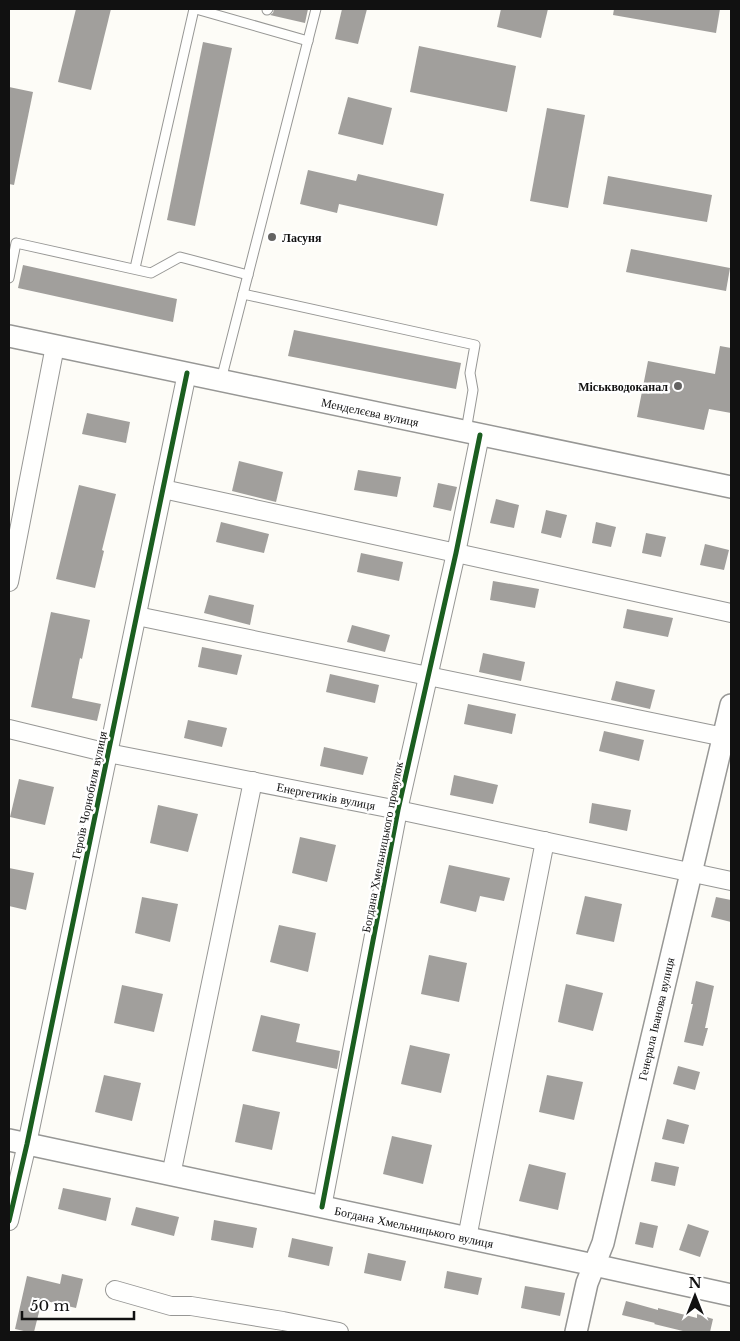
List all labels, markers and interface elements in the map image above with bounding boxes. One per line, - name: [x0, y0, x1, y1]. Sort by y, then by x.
- place label: Ласуня: [282, 230, 322, 245]
- marker: Ласуня: [266, 231, 278, 243]
- place label: Міськводоканал: [578, 379, 668, 394]
- marker: Міськводоканал: [672, 380, 684, 392]
- street label: Менделєєва вулиця: [320, 394, 421, 430]
- street label: Героїв Чорнобиля вулиця: [68, 729, 110, 860]
- street label: Богдана Хмельницького провулок: [358, 760, 406, 934]
- street label: Енергетиків вулиця: [275, 779, 377, 813]
- street label: Генерала Іванова вулиця: [635, 956, 678, 1082]
- street label: Богдана Хмельницького вулиця: [333, 1203, 495, 1251]
- north arrow: [670, 1271, 720, 1321]
- text: N: [688, 1274, 702, 1292]
- scale bar: [22, 1288, 135, 1320]
- text: 50 m: [30, 1296, 70, 1315]

